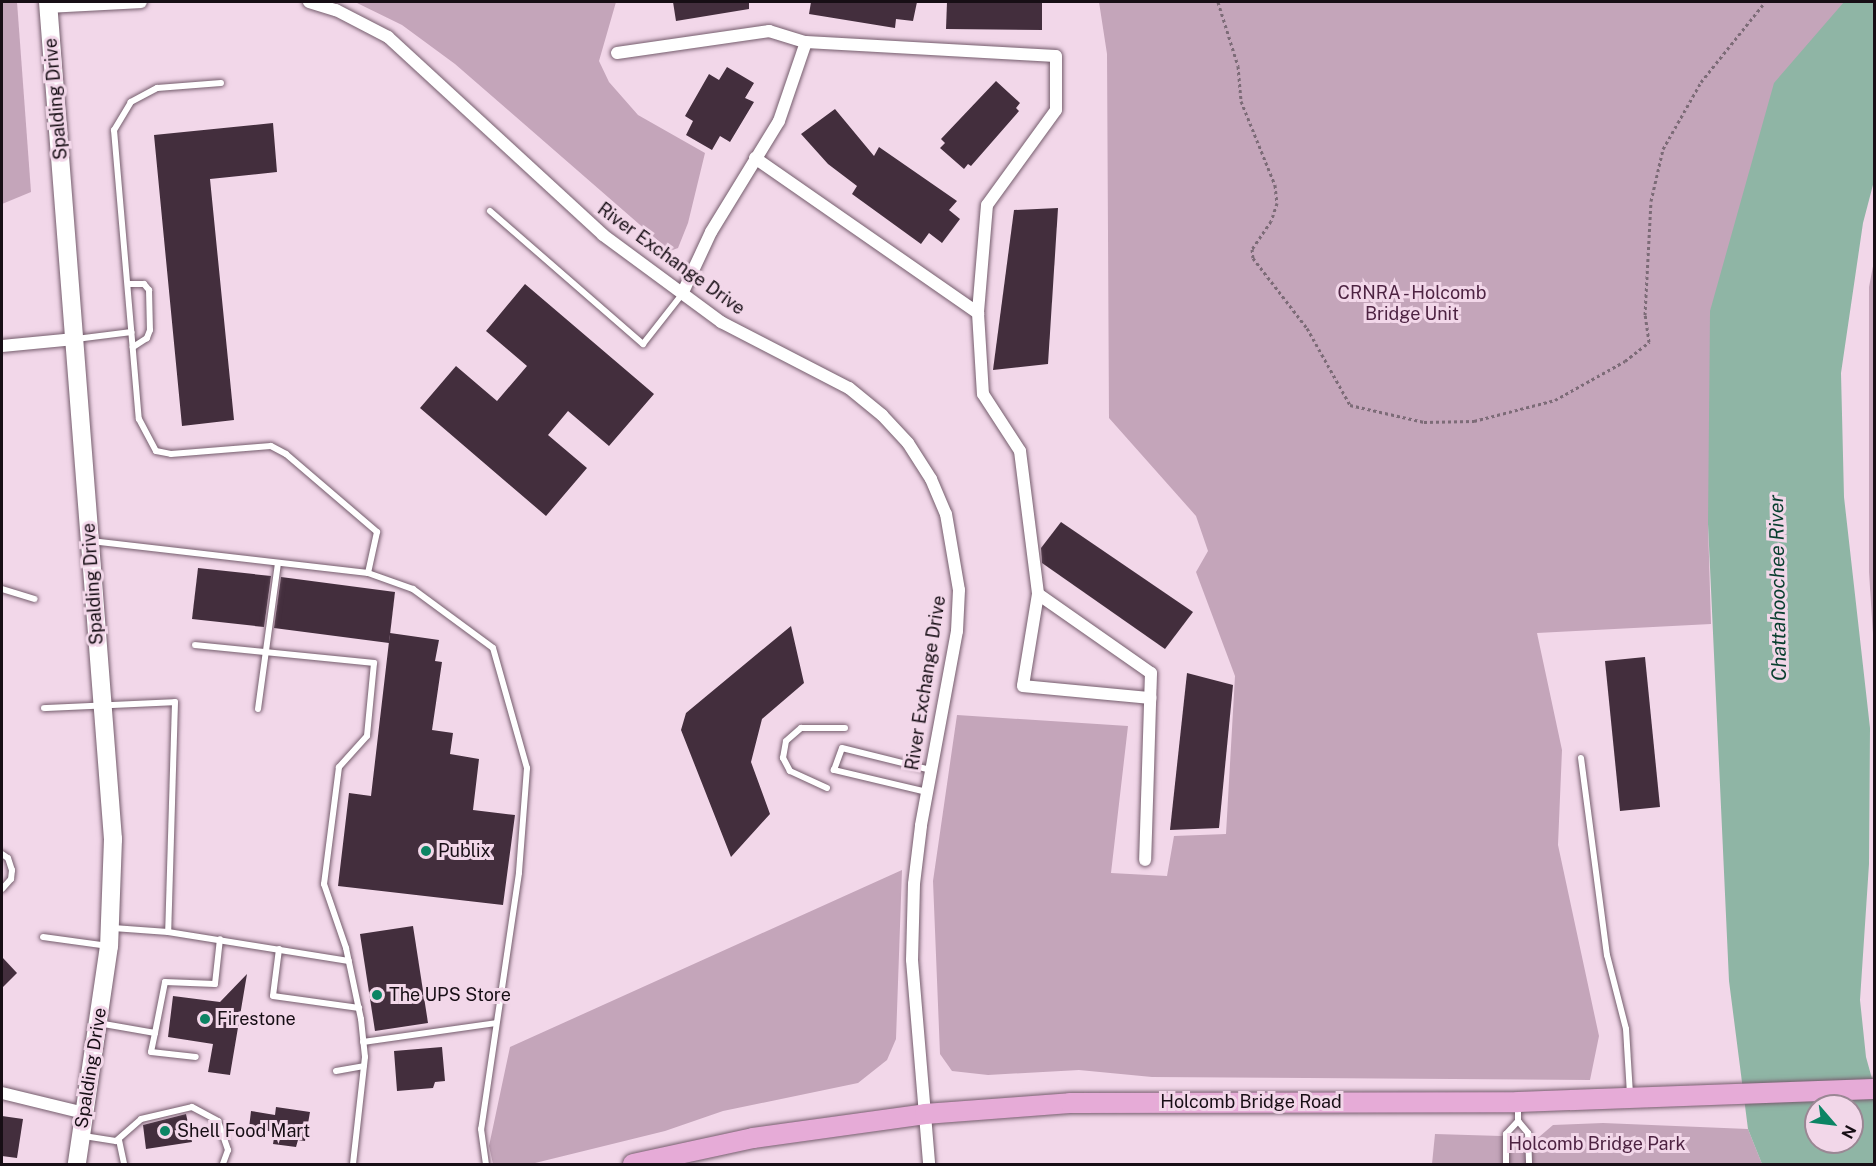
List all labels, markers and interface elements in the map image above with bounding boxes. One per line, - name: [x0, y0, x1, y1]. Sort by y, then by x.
- street label: Spalding Drive: [40, 37, 72, 161]
- street label: River Exchange Drive: [593, 198, 749, 320]
- park label: CRNRA - Holcomb Bridge Unit: [1335, 283, 1489, 326]
- water label: Chattahoochee River: [1764, 495, 1792, 681]
- street label: Spalding Drive: [78, 522, 108, 646]
- street label: River Exchange Drive: [902, 594, 950, 772]
- place label: Publix: [438, 840, 491, 862]
- marker: Publix: [419, 844, 433, 858]
- place label: The UPS Store: [389, 984, 511, 1006]
- marker: The UPS Store: [370, 988, 384, 1002]
- street label: Spalding Drive: [71, 1006, 111, 1130]
- place label: Firestone: [217, 1008, 296, 1030]
- marker: Firestone: [198, 1012, 212, 1026]
- street label: Holcomb Bridge Road: [1160, 1091, 1342, 1113]
- north arrow: [1804, 1094, 1864, 1154]
- place label: Shell Food Mart: [177, 1120, 310, 1142]
- text: N: [1837, 1122, 1860, 1142]
- marker: Shell Food Mart: [158, 1124, 172, 1138]
- park label: Holcomb Bridge Park: [1508, 1133, 1686, 1155]

